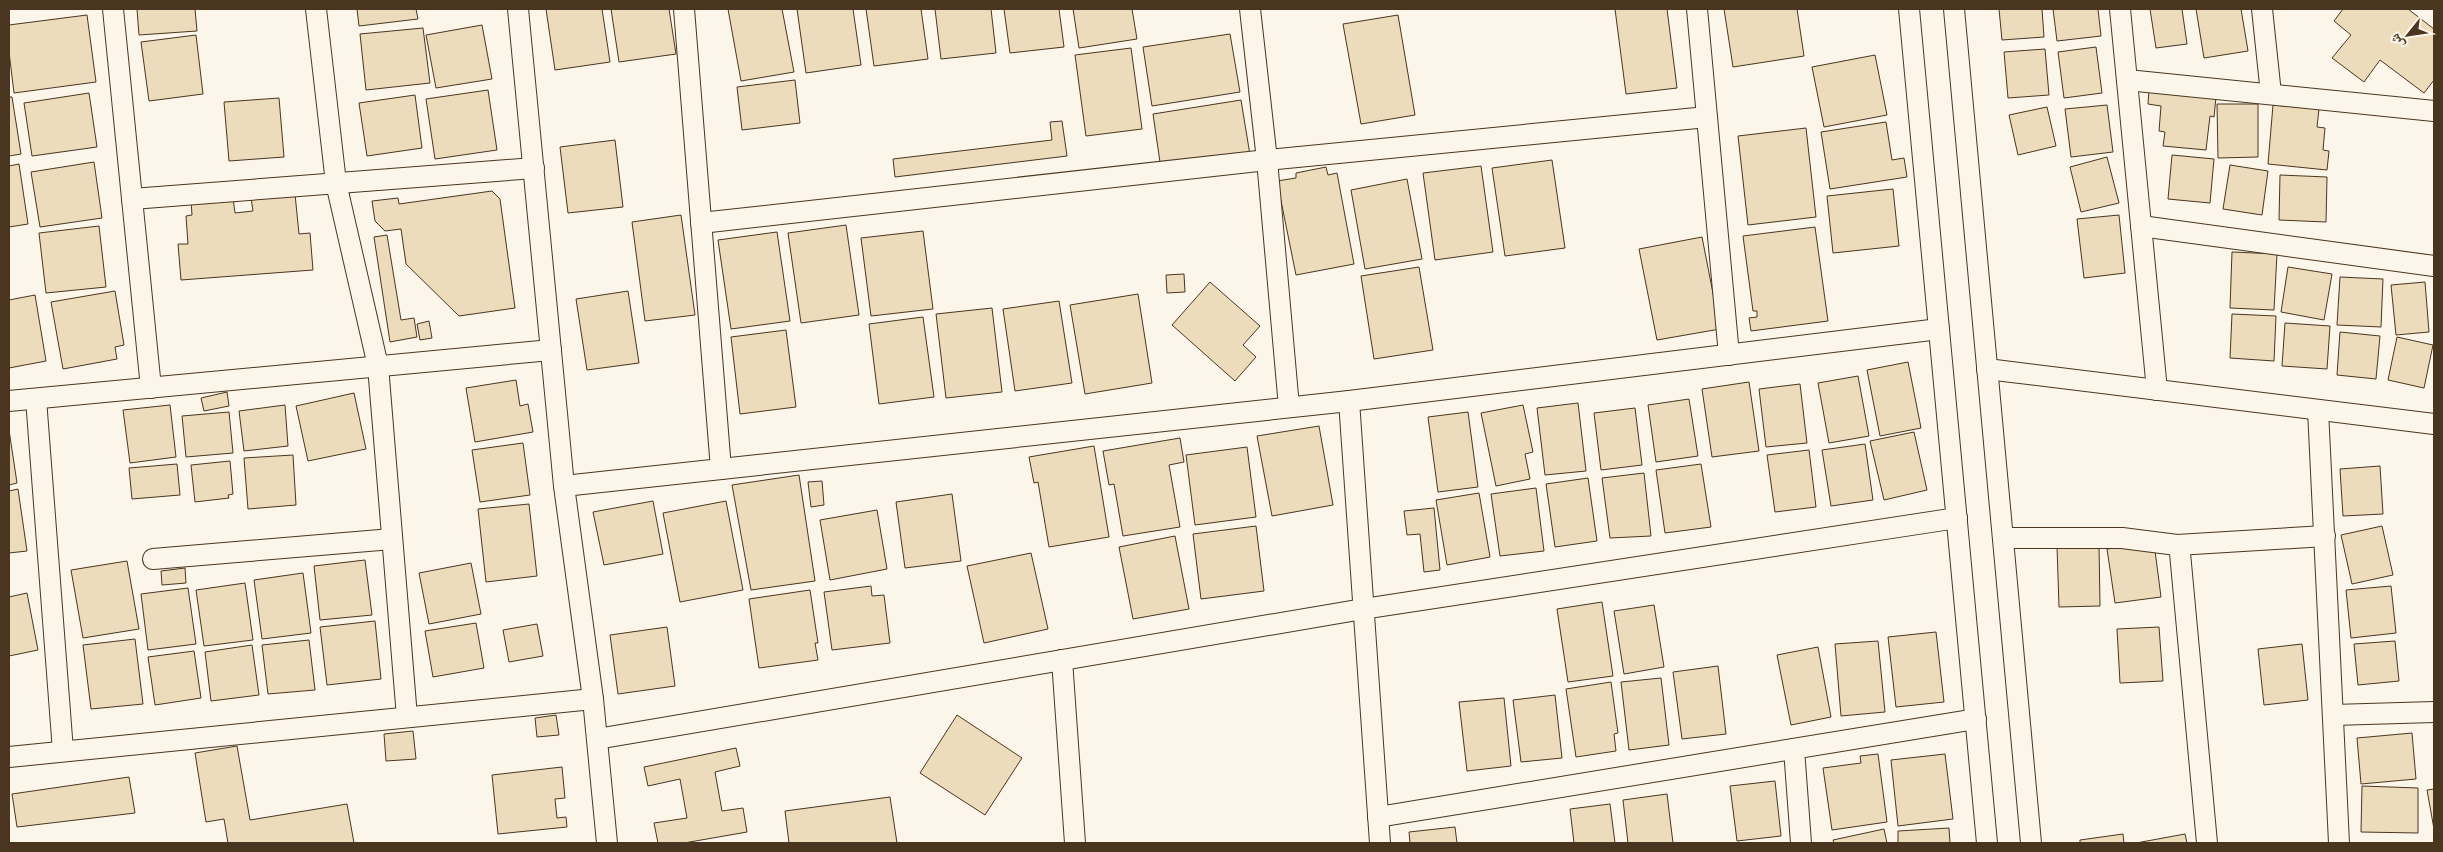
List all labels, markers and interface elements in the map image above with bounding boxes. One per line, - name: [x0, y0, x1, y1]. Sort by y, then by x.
- north arrow: [2383, 10, 2433, 60]
- text: ش: [2385, 30, 2408, 52]

